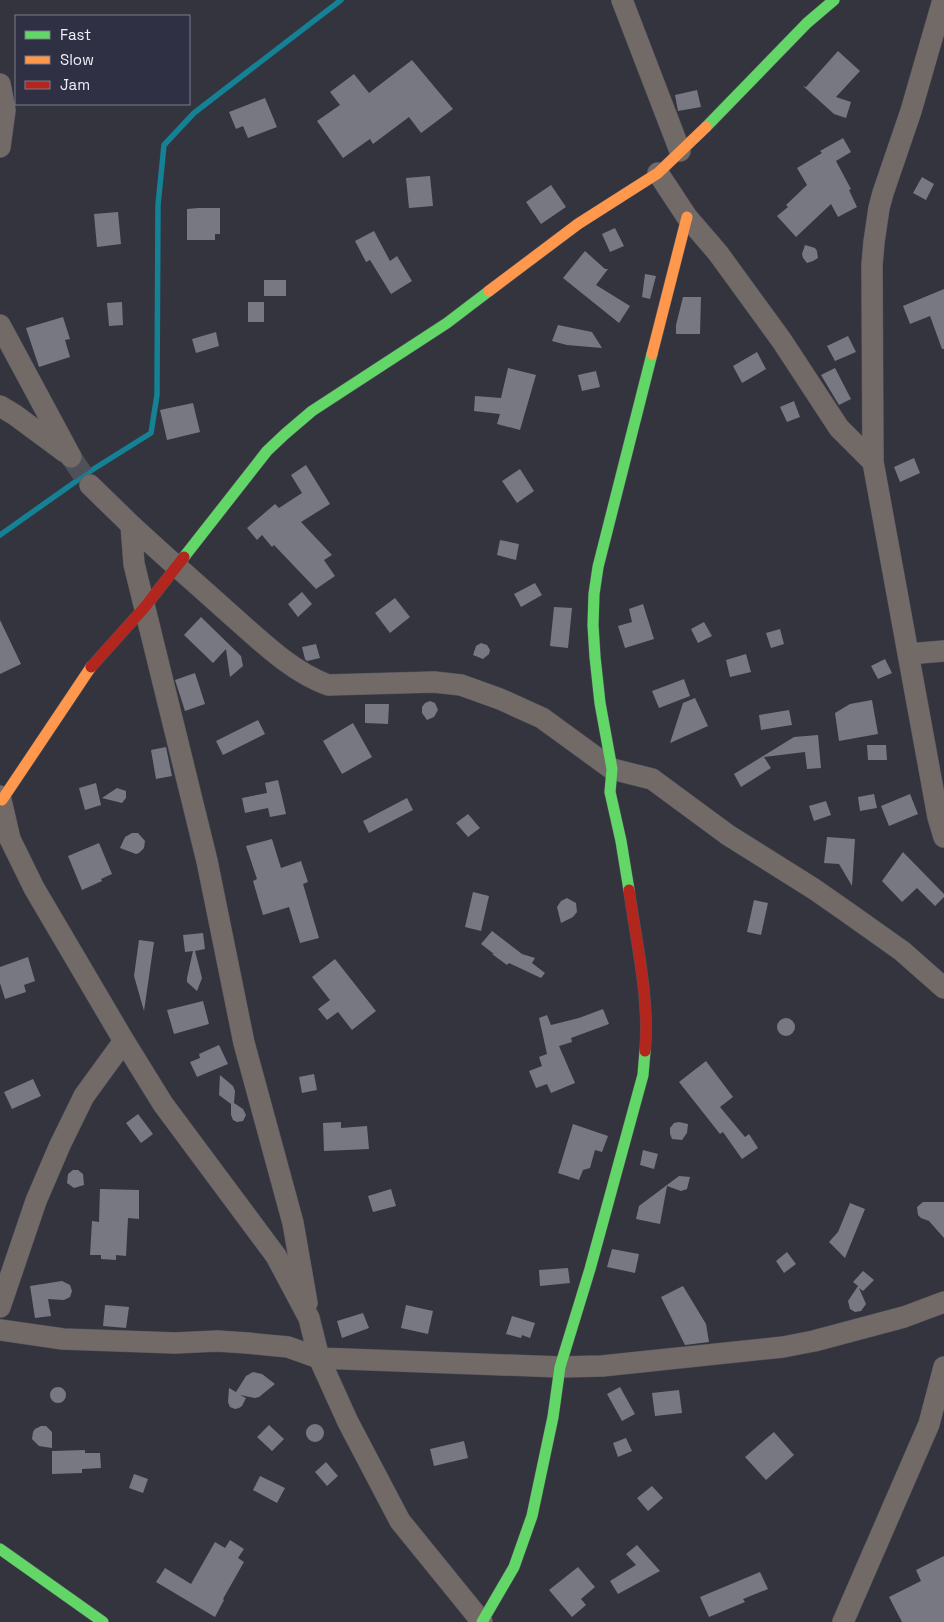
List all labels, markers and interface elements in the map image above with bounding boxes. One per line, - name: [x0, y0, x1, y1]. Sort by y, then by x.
- legend: [15, 15, 190, 105]
- text: Fast: [60, 25, 91, 44]
- text: Slow: [60, 50, 94, 69]
- text: Jam: [60, 75, 90, 94]

